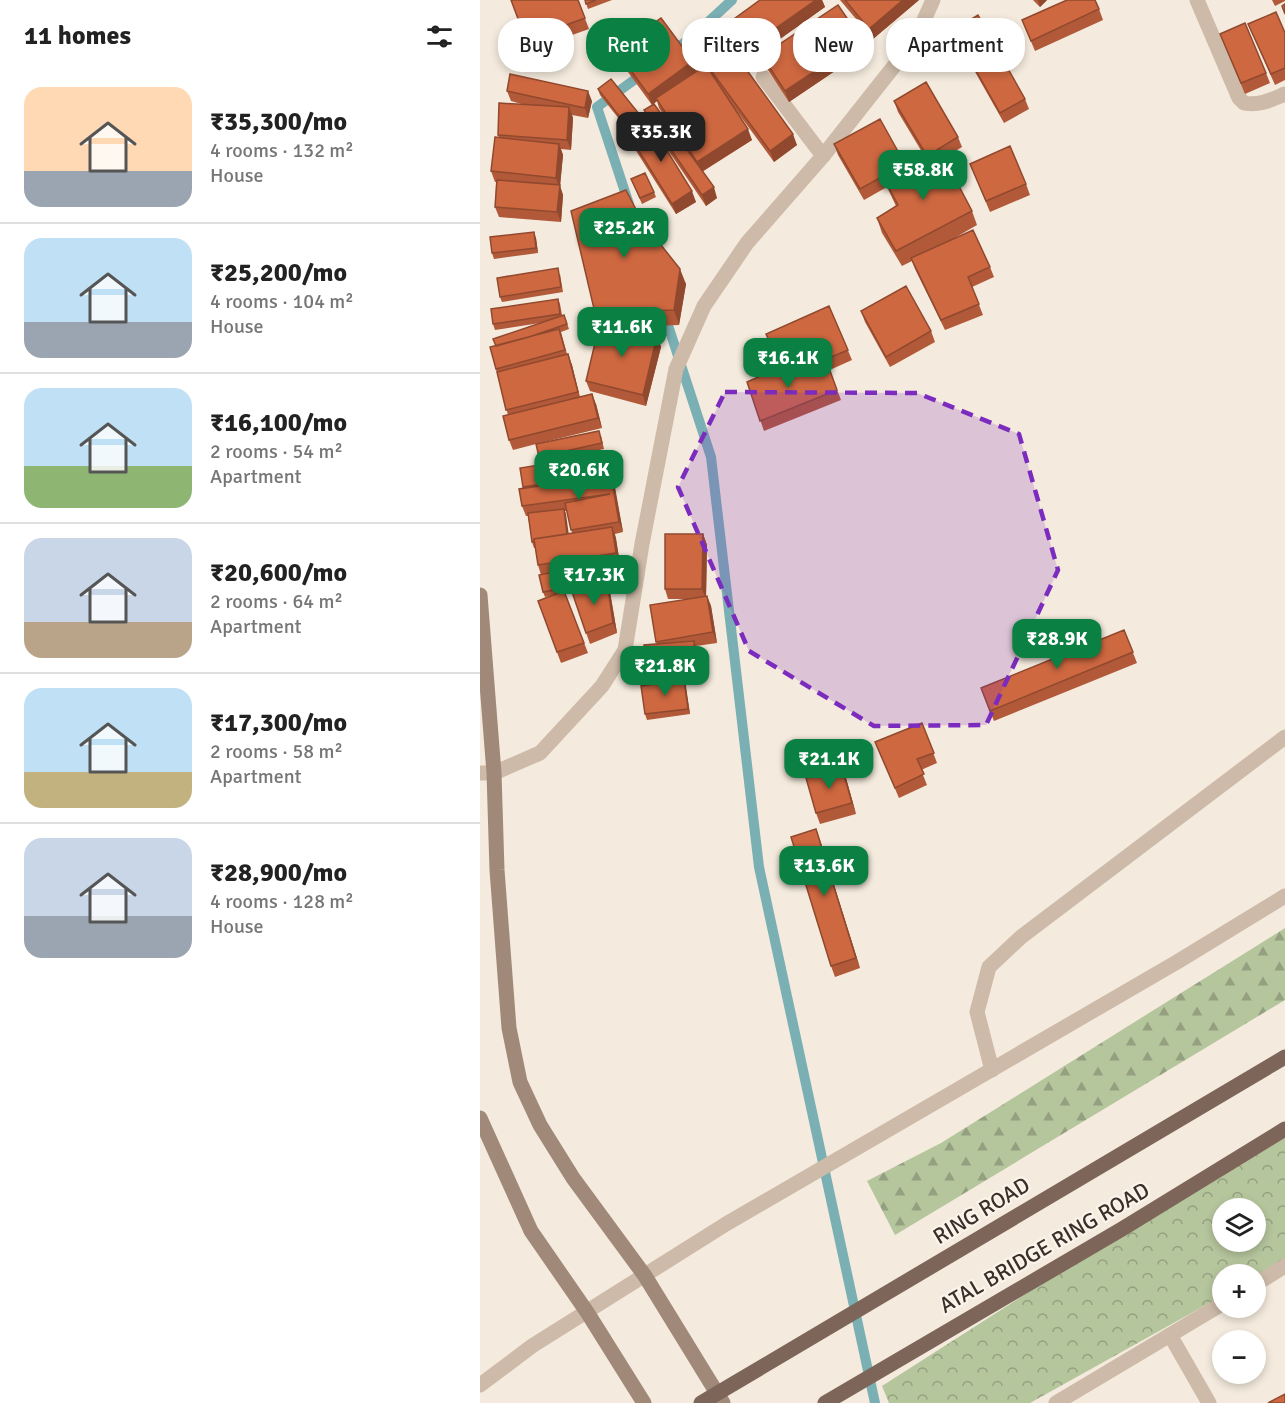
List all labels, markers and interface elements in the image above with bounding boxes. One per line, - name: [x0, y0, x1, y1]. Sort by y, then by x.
- chip: Buy: [498, 18, 574, 72]
- chip: Rent: [586, 18, 670, 72]
- chip: Filters: [682, 18, 781, 72]
- chip: New: [793, 18, 874, 72]
- chip: Apartment: [886, 18, 1025, 72]
- text: 11 homes: [24, 20, 131, 52]
- icon: filters: [423, 20, 456, 53]
- text: ₹35,300/mo: [210, 106, 347, 138]
- icon: home: [72, 111, 144, 183]
- pin: ₹35.3K: [612, 112, 710, 163]
- text: ₹35.3K: [630, 119, 692, 144]
- text: 4 rooms · 132 m²: [210, 138, 354, 163]
- pin: ₹58.8K: [874, 150, 972, 201]
- text: ₹58.8K: [892, 157, 954, 182]
- text: House: [210, 163, 264, 188]
- pin: ₹25.2K: [575, 208, 673, 259]
- text: ₹25.2K: [593, 215, 655, 240]
- text: ₹25,200/mo: [210, 257, 347, 289]
- icon: home: [72, 262, 144, 334]
- text: 4 rooms · 104 m²: [210, 289, 354, 314]
- pin: ₹11.6K: [573, 307, 671, 358]
- text: House: [210, 314, 264, 339]
- text: ₹11.6K: [591, 314, 653, 339]
- pin: ₹16.1K: [739, 338, 837, 389]
- text: ₹16.1K: [757, 345, 819, 370]
- text: ₹16,100/mo: [210, 407, 347, 439]
- icon: home: [72, 412, 144, 484]
- text: 2 rooms · 54 m²: [210, 439, 343, 464]
- pin: ₹20.6K: [530, 450, 628, 501]
- text: ₹20.6K: [548, 457, 610, 482]
- text: Apartment: [210, 464, 302, 489]
- pin: ₹17.3K: [545, 555, 643, 606]
- text: ₹20,600/mo: [210, 557, 347, 589]
- icon: home: [72, 562, 144, 634]
- text: ₹17.3K: [563, 562, 625, 587]
- text: 2 rooms · 64 m²: [210, 589, 343, 614]
- text: Apartment: [210, 614, 302, 639]
- pin: ₹28.9K: [1008, 619, 1106, 670]
- text: ₹28.9K: [1026, 626, 1088, 651]
- pin: ₹21.8K: [616, 646, 714, 697]
- text: ₹21.8K: [634, 653, 696, 678]
- text: ₹17,300/mo: [210, 707, 347, 739]
- icon: home: [72, 712, 144, 784]
- text: 2 rooms · 58 m²: [210, 739, 343, 764]
- pin: ₹21.1K: [780, 739, 878, 790]
- text: ₹21.1K: [798, 746, 860, 771]
- text: Apartment: [210, 764, 302, 789]
- pin: ₹13.6K: [775, 846, 873, 897]
- text: ₹13.6K: [793, 853, 855, 878]
- text: ₹28,900/mo: [210, 857, 347, 889]
- icon: home: [72, 862, 144, 934]
- text: 4 rooms · 128 m²: [210, 889, 354, 914]
- text: House: [210, 914, 264, 939]
- street label: RING ROAD: [928, 1171, 1035, 1250]
- street label: ATAL BRIDGE RING ROAD: [934, 1176, 1154, 1319]
- map controls: [1212, 1198, 1266, 1384]
- button: layers: [1212, 1198, 1266, 1252]
- button: +: [1212, 1264, 1266, 1318]
- button: −: [1212, 1330, 1266, 1384]

